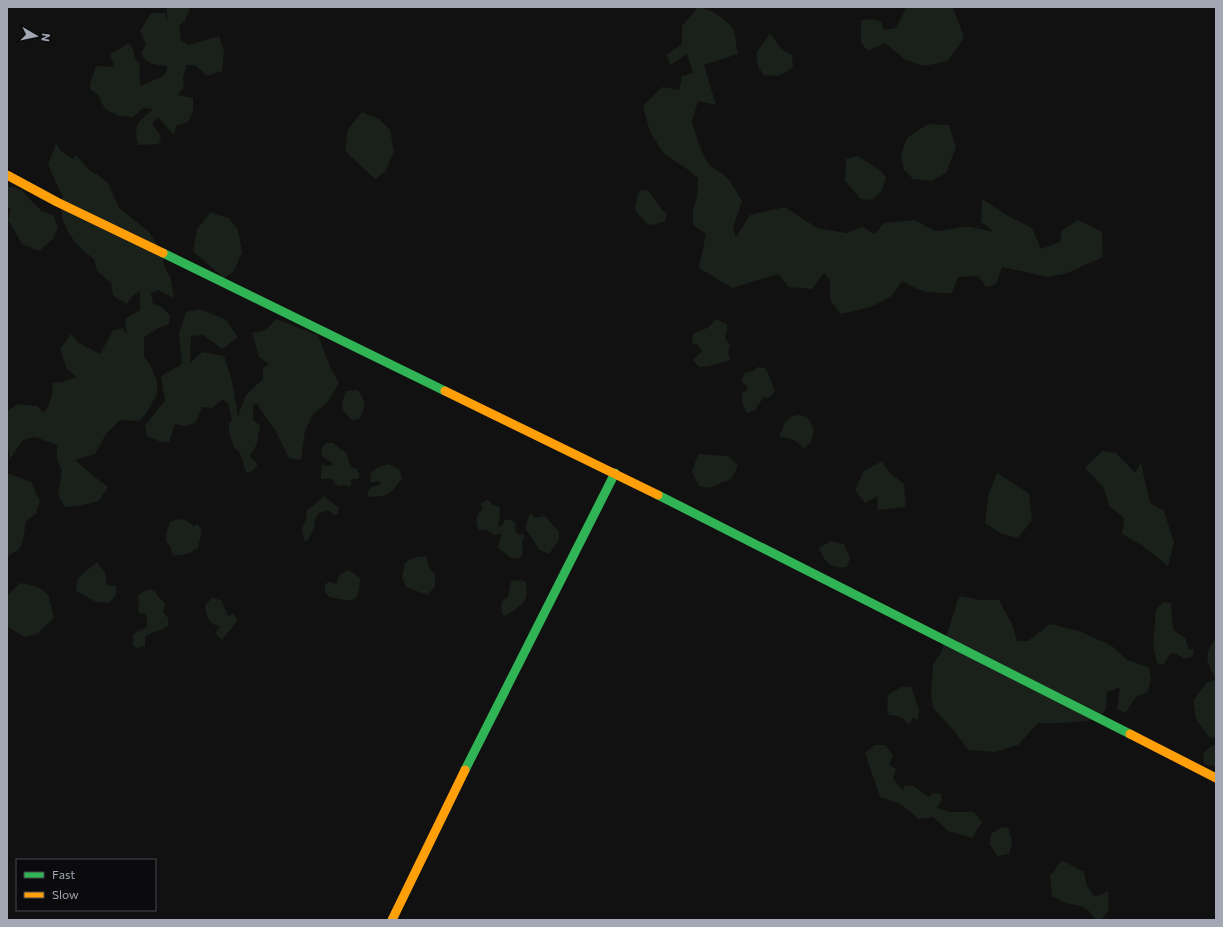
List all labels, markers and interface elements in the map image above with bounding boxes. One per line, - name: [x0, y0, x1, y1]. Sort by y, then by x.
- north arrow: [16, 16, 56, 56]
- text: N: [39, 33, 53, 43]
- legend: [16, 859, 156, 911]
- text: Fast: [52, 867, 75, 881]
- text: Slow: [52, 887, 79, 901]

